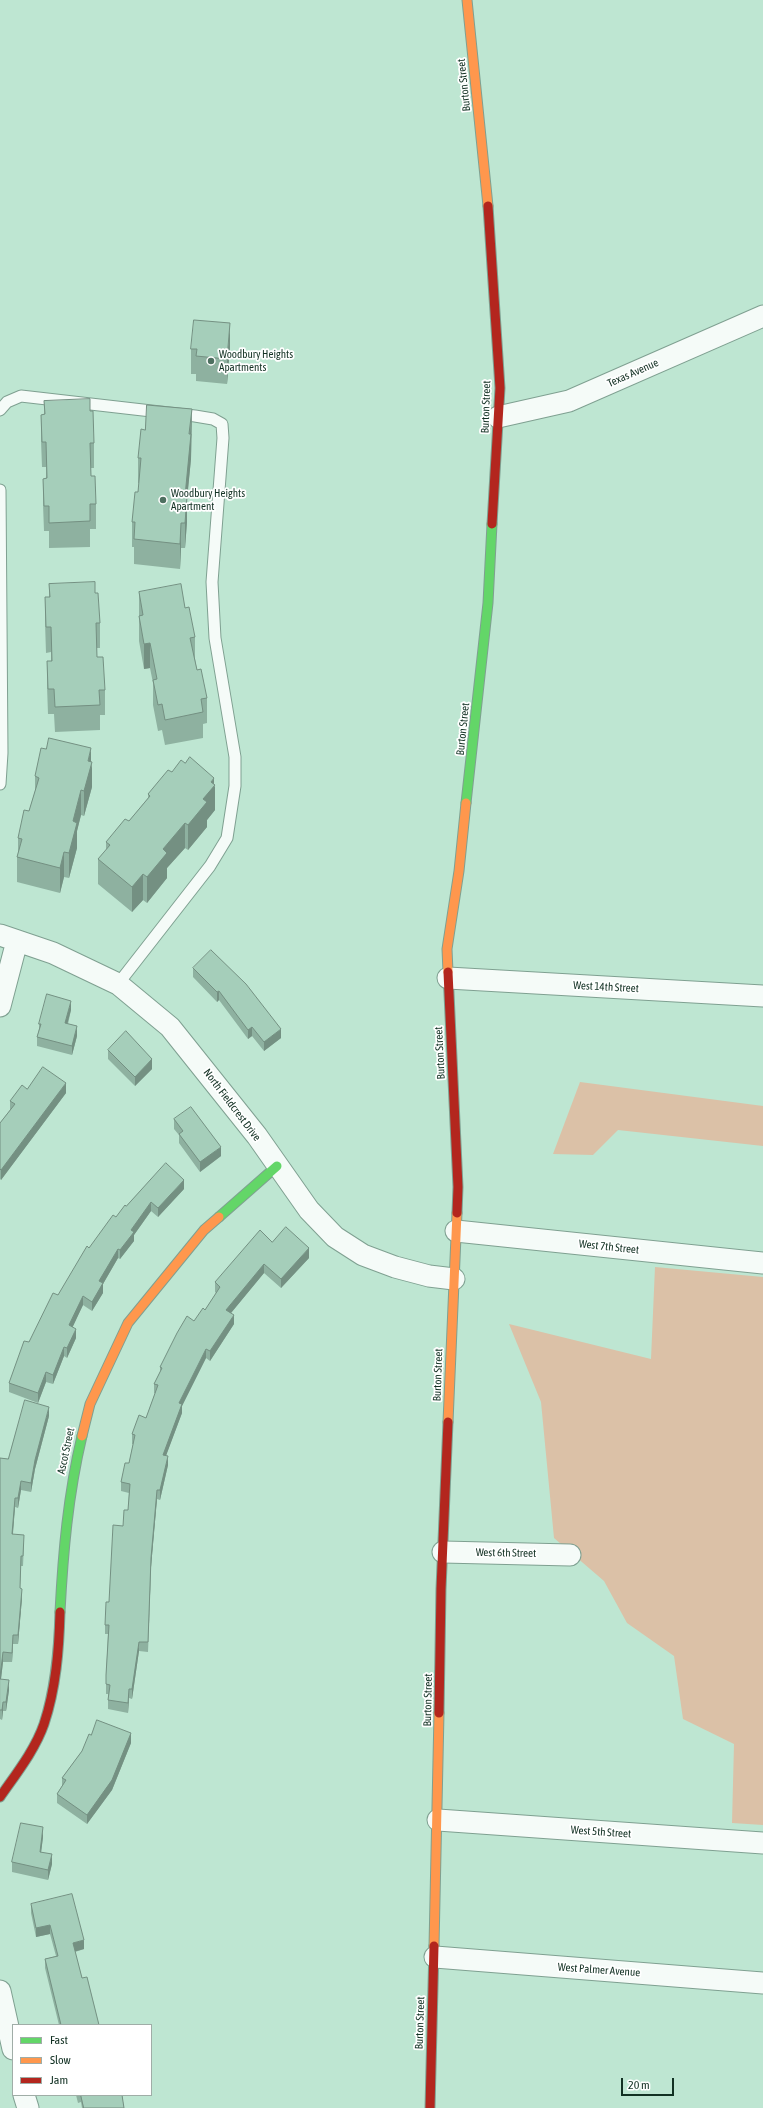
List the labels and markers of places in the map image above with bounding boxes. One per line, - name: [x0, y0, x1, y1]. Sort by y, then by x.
- place label: Woodbury Heights Apartments: [219, 348, 293, 374]
- marker: Woodbury Heights Apartments: [206, 356, 216, 366]
- place label: Woodbury Heights Apartment: [171, 487, 245, 513]
- marker: Woodbury Heights Apartment: [158, 495, 168, 505]

